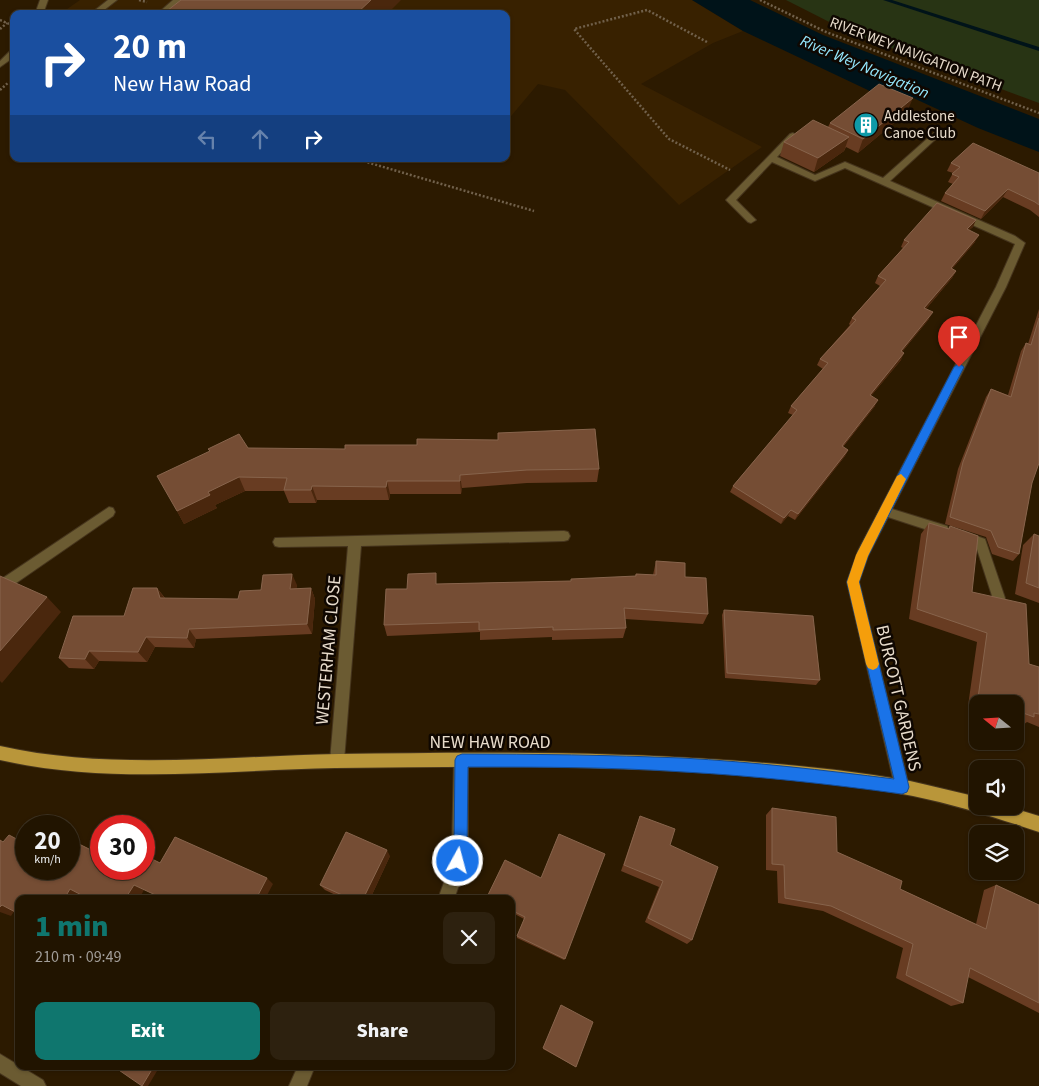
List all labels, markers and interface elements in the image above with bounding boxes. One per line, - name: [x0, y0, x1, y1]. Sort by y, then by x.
- street label: RIVER WEY NAVIGATION PATH: [827, 12, 1005, 97]
- text: 20 m: [113, 22, 187, 72]
- icon: right: [30, 30, 95, 95]
- water label: River Wey Navigation: [797, 30, 932, 104]
- text: New Haw Road: [113, 68, 251, 100]
- place label: Addlestone Canoe Club: [884, 106, 956, 144]
- building icon: Addlestone Canoe Club: [853, 112, 879, 138]
- icon: left: [193, 125, 221, 153]
- icon: ahead: [246, 125, 274, 153]
- icon: right: [299, 125, 327, 153]
- pin: [938, 316, 980, 367]
- icon: arrive: [945, 323, 973, 351]
- street label: WESTERHAM CLOSE: [310, 574, 347, 726]
- street label: BURCOTT GARDENS: [870, 622, 928, 774]
- north arrow: [969, 695, 1024, 750]
- map controls: [969, 695, 1024, 880]
- street label: NEW HAW ROAD: [430, 730, 551, 755]
- button: sound: [969, 760, 1024, 815]
- speed limit sign: 30: [90, 815, 155, 880]
- text: 20: [34, 823, 61, 859]
- button: layers: [969, 825, 1024, 880]
- position arrow: [431, 834, 483, 886]
- text: km/h: [34, 851, 61, 868]
- text: 1 min: [35, 905, 109, 948]
- button: close: [443, 912, 495, 964]
- text: 210 m · 09:49: [35, 946, 122, 968]
- button: Exit: [35, 1002, 260, 1060]
- button: Share: [270, 1002, 495, 1060]

